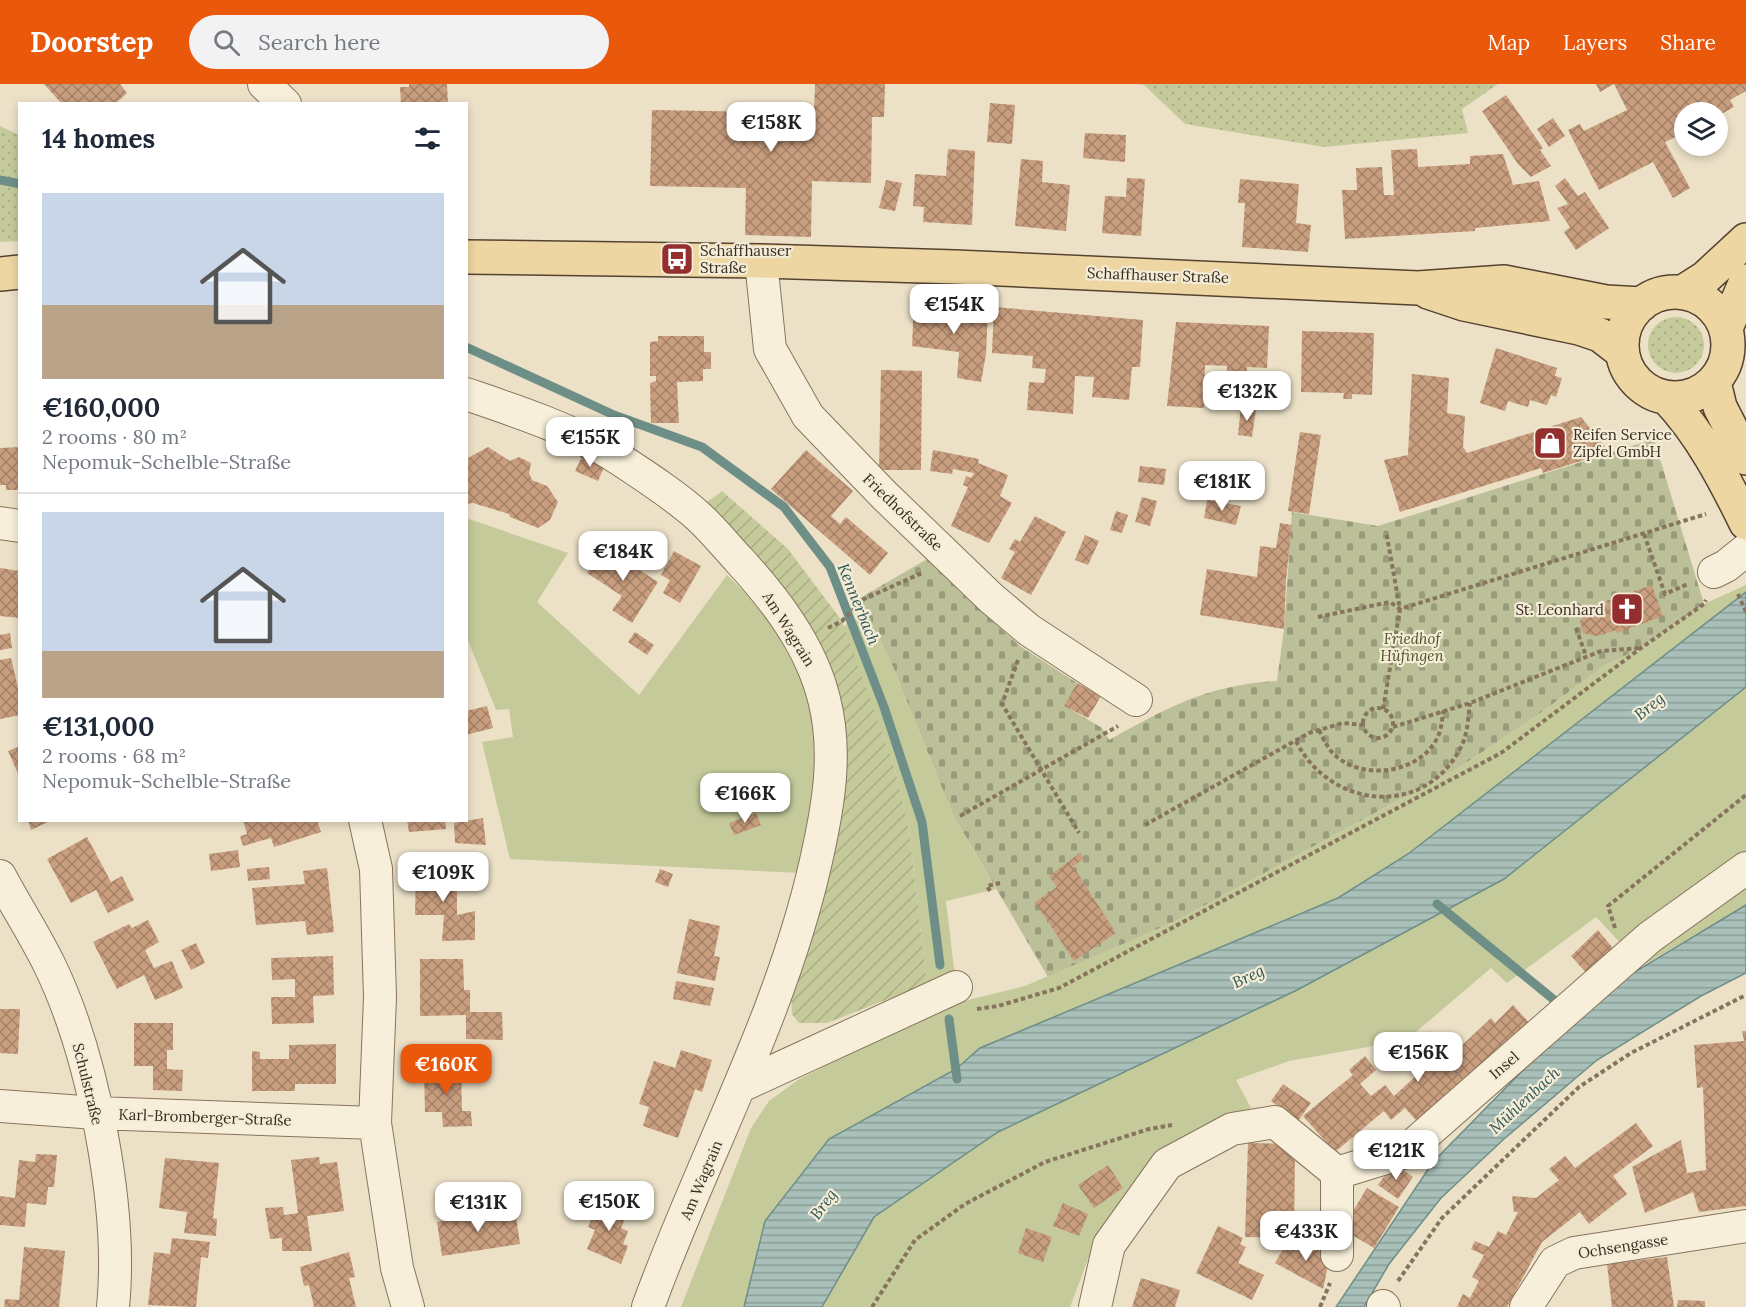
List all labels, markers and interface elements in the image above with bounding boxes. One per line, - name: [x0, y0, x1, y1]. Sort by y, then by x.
- search box: [189, 15, 609, 69]
- text: Doorstep: [30, 24, 153, 60]
- icon: search: [210, 26, 243, 59]
- text: Search here: [258, 28, 380, 56]
- text: Map: [1487, 29, 1530, 56]
- text: Layers: [1563, 29, 1627, 56]
- text: Share: [1660, 29, 1716, 56]
- pin: €158K: [729, 102, 813, 153]
- map controls: [1674, 102, 1728, 156]
- button: layers: [1674, 102, 1728, 156]
- text: €158K: [741, 109, 801, 134]
- text: 14 homes: [42, 122, 155, 155]
- icon: filters: [411, 122, 444, 155]
- icon: home: [189, 232, 297, 340]
- bus stop icon: Schaffhauser Straße: [659, 241, 695, 277]
- place label: Schaffhauser Straße: [700, 241, 792, 277]
- street label: Schaffhauser Straße: [1087, 263, 1229, 287]
- pin: €154K: [912, 284, 996, 335]
- text: €154K: [924, 291, 984, 316]
- pin: €132K: [1205, 371, 1289, 422]
- text: €132K: [1217, 378, 1277, 403]
- text: €160,000: [42, 391, 160, 424]
- pin: €155K: [548, 417, 632, 468]
- text: 2 rooms · 80 m²: [42, 424, 187, 449]
- text: €155K: [560, 424, 620, 449]
- shop icon: Reifen Service Zipfel GmbH: [1532, 425, 1568, 461]
- place label: Reifen Service Zipfel GmbH: [1573, 425, 1672, 461]
- text: Nepomuk-Schelble-Straße: [42, 449, 291, 474]
- pin: €181K: [1180, 461, 1264, 512]
- text: €181K: [1193, 468, 1251, 493]
- street label: Friedhofstraße: [859, 469, 947, 555]
- pin: €184K: [581, 531, 665, 582]
- text: €184K: [593, 538, 653, 563]
- icon: home: [189, 551, 297, 659]
- water label: Kennerbach: [834, 560, 884, 648]
- street label: Am Wagrain: [758, 587, 819, 670]
- church icon: St. Leonhard: [1609, 591, 1645, 627]
- place label: St. Leonhard: [1515, 600, 1604, 619]
- park label: Friedhof Hüfingen: [1380, 629, 1444, 665]
- water label: Breg: [1630, 688, 1668, 724]
- text: €131,000: [42, 710, 154, 743]
- text: 2 rooms · 68 m²: [42, 743, 186, 768]
- text: Nepomuk-Schelble-Straße: [42, 768, 291, 793]
- pin: €166K: [703, 773, 787, 824]
- text: €166K: [714, 780, 776, 805]
- pin: €109K: [401, 852, 485, 903]
- text: €109K: [412, 859, 474, 884]
- water label: Breg: [1229, 960, 1267, 992]
- pin: €156K: [1376, 1032, 1460, 1083]
- text: €156K: [1388, 1039, 1448, 1064]
- street label: Schulstraße: [69, 1041, 107, 1127]
- pin: €160K: [404, 1044, 488, 1095]
- street label: Insel: [1485, 1047, 1523, 1083]
- text: €160K: [415, 1051, 477, 1076]
- water label: Mühlenbach: [1485, 1062, 1563, 1138]
- street label: Karl-Bromberger-Straße: [118, 1104, 292, 1130]
- pin: €121K: [1354, 1130, 1438, 1181]
- street label: Am Wagrain: [675, 1137, 726, 1224]
- text: €121K: [1367, 1137, 1425, 1162]
- pin: €150K: [567, 1181, 651, 1232]
- pin: €131K: [436, 1182, 520, 1233]
- water label: Breg: [805, 1185, 841, 1223]
- text: €150K: [578, 1188, 640, 1213]
- text: €131K: [449, 1189, 507, 1214]
- pin: €433K: [1264, 1211, 1348, 1262]
- text: €433K: [1274, 1218, 1338, 1243]
- street label: Ochsengasse: [1577, 1229, 1669, 1263]

